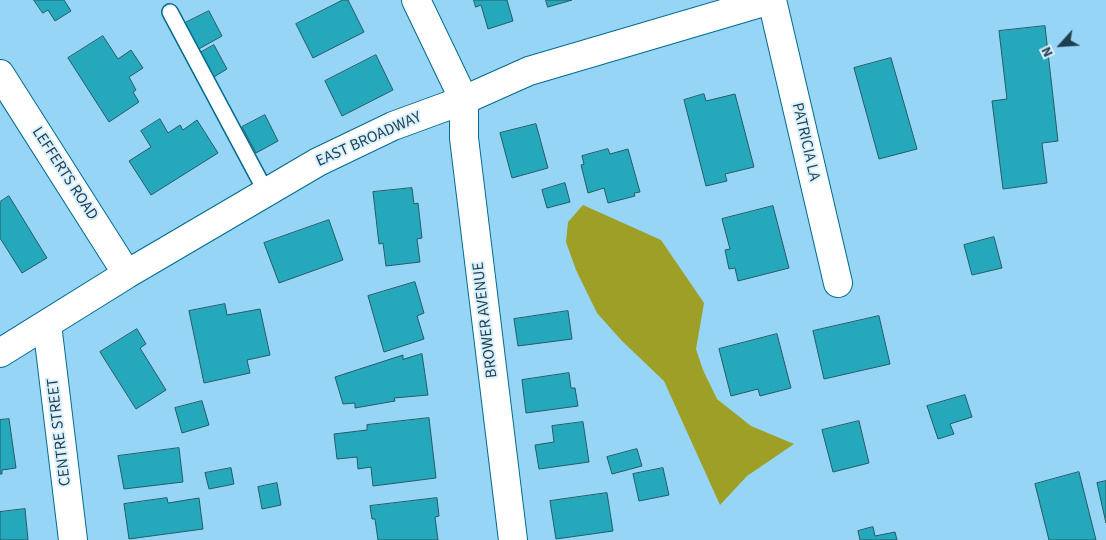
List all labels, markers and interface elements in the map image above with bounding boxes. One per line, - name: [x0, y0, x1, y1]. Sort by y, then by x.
- north arrow: [1036, 20, 1086, 70]
- text: N: [1036, 43, 1059, 60]
- street label: PATRICIA LA: [787, 101, 823, 183]
- street label: EAST BROADWAY: [313, 108, 425, 172]
- street label: LEFFERTS ROAD: [27, 124, 101, 224]
- street label: BROWER AVENUE: [469, 261, 503, 379]
- street label: CENTRE STREET: [44, 377, 76, 487]

